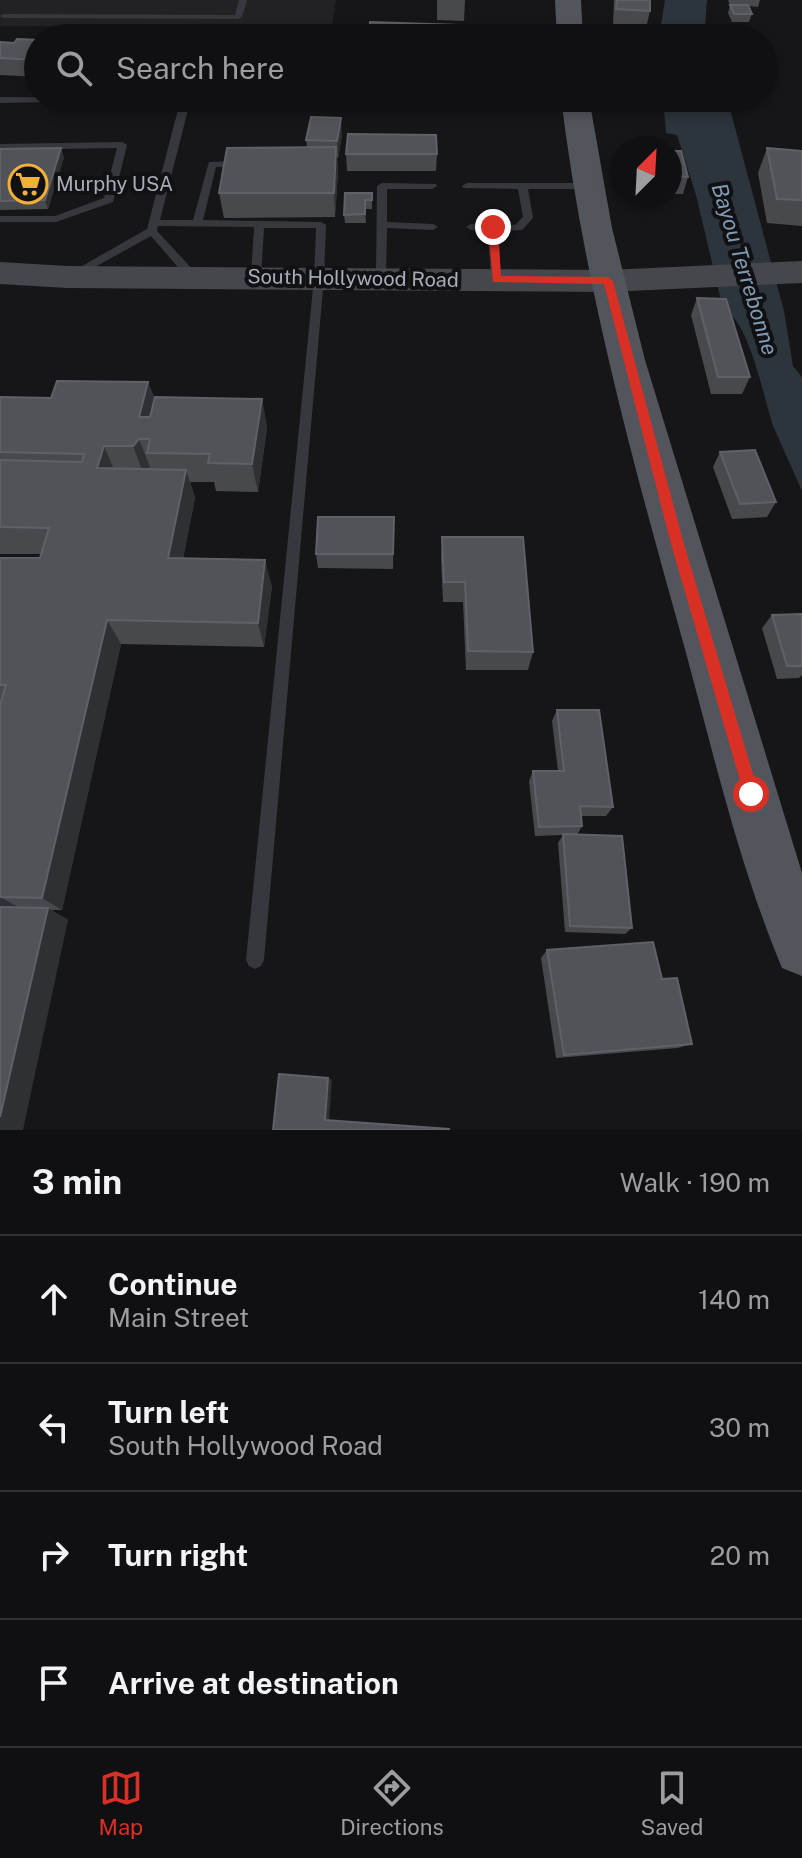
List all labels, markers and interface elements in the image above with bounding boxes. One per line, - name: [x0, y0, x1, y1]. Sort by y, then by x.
- search box: [24, 24, 778, 112]
- icon: search: [52, 46, 96, 90]
- text: Search here: [116, 50, 284, 86]
- north arrow: [610, 136, 682, 208]
- supermarket icon: Murphy USA: [7, 163, 49, 205]
- place label: Murphy USA: [56, 172, 173, 196]
- water label: Bayou Terrebonne: [706, 180, 784, 358]
- route end: [475, 209, 511, 245]
- street label: South Hollywood Road: [247, 264, 459, 292]
- route start: [733, 776, 769, 812]
- text: 3 min: [32, 1162, 122, 1202]
- text: Walk · 190 m: [620, 1167, 770, 1198]
- text: Continue: [108, 1266, 238, 1302]
- icon: ahead: [32, 1277, 76, 1321]
- text: 140 m: [698, 1284, 770, 1315]
- text: Main Street: [108, 1302, 249, 1333]
- text: Turn left: [108, 1394, 229, 1430]
- icon: left: [32, 1405, 76, 1449]
- text: 30 m: [709, 1412, 770, 1443]
- text: South Hollywood Road: [108, 1430, 383, 1461]
- icon: right: [32, 1533, 76, 1577]
- text: Turn right: [108, 1537, 248, 1573]
- text: 20 m: [710, 1540, 770, 1571]
- icon: arrive: [32, 1661, 76, 1705]
- text: Arrive at destination: [108, 1665, 399, 1701]
- tab: Map: [99, 1766, 143, 1840]
- tab: Directions: [340, 1766, 444, 1840]
- tab: Saved: [641, 1766, 703, 1840]

